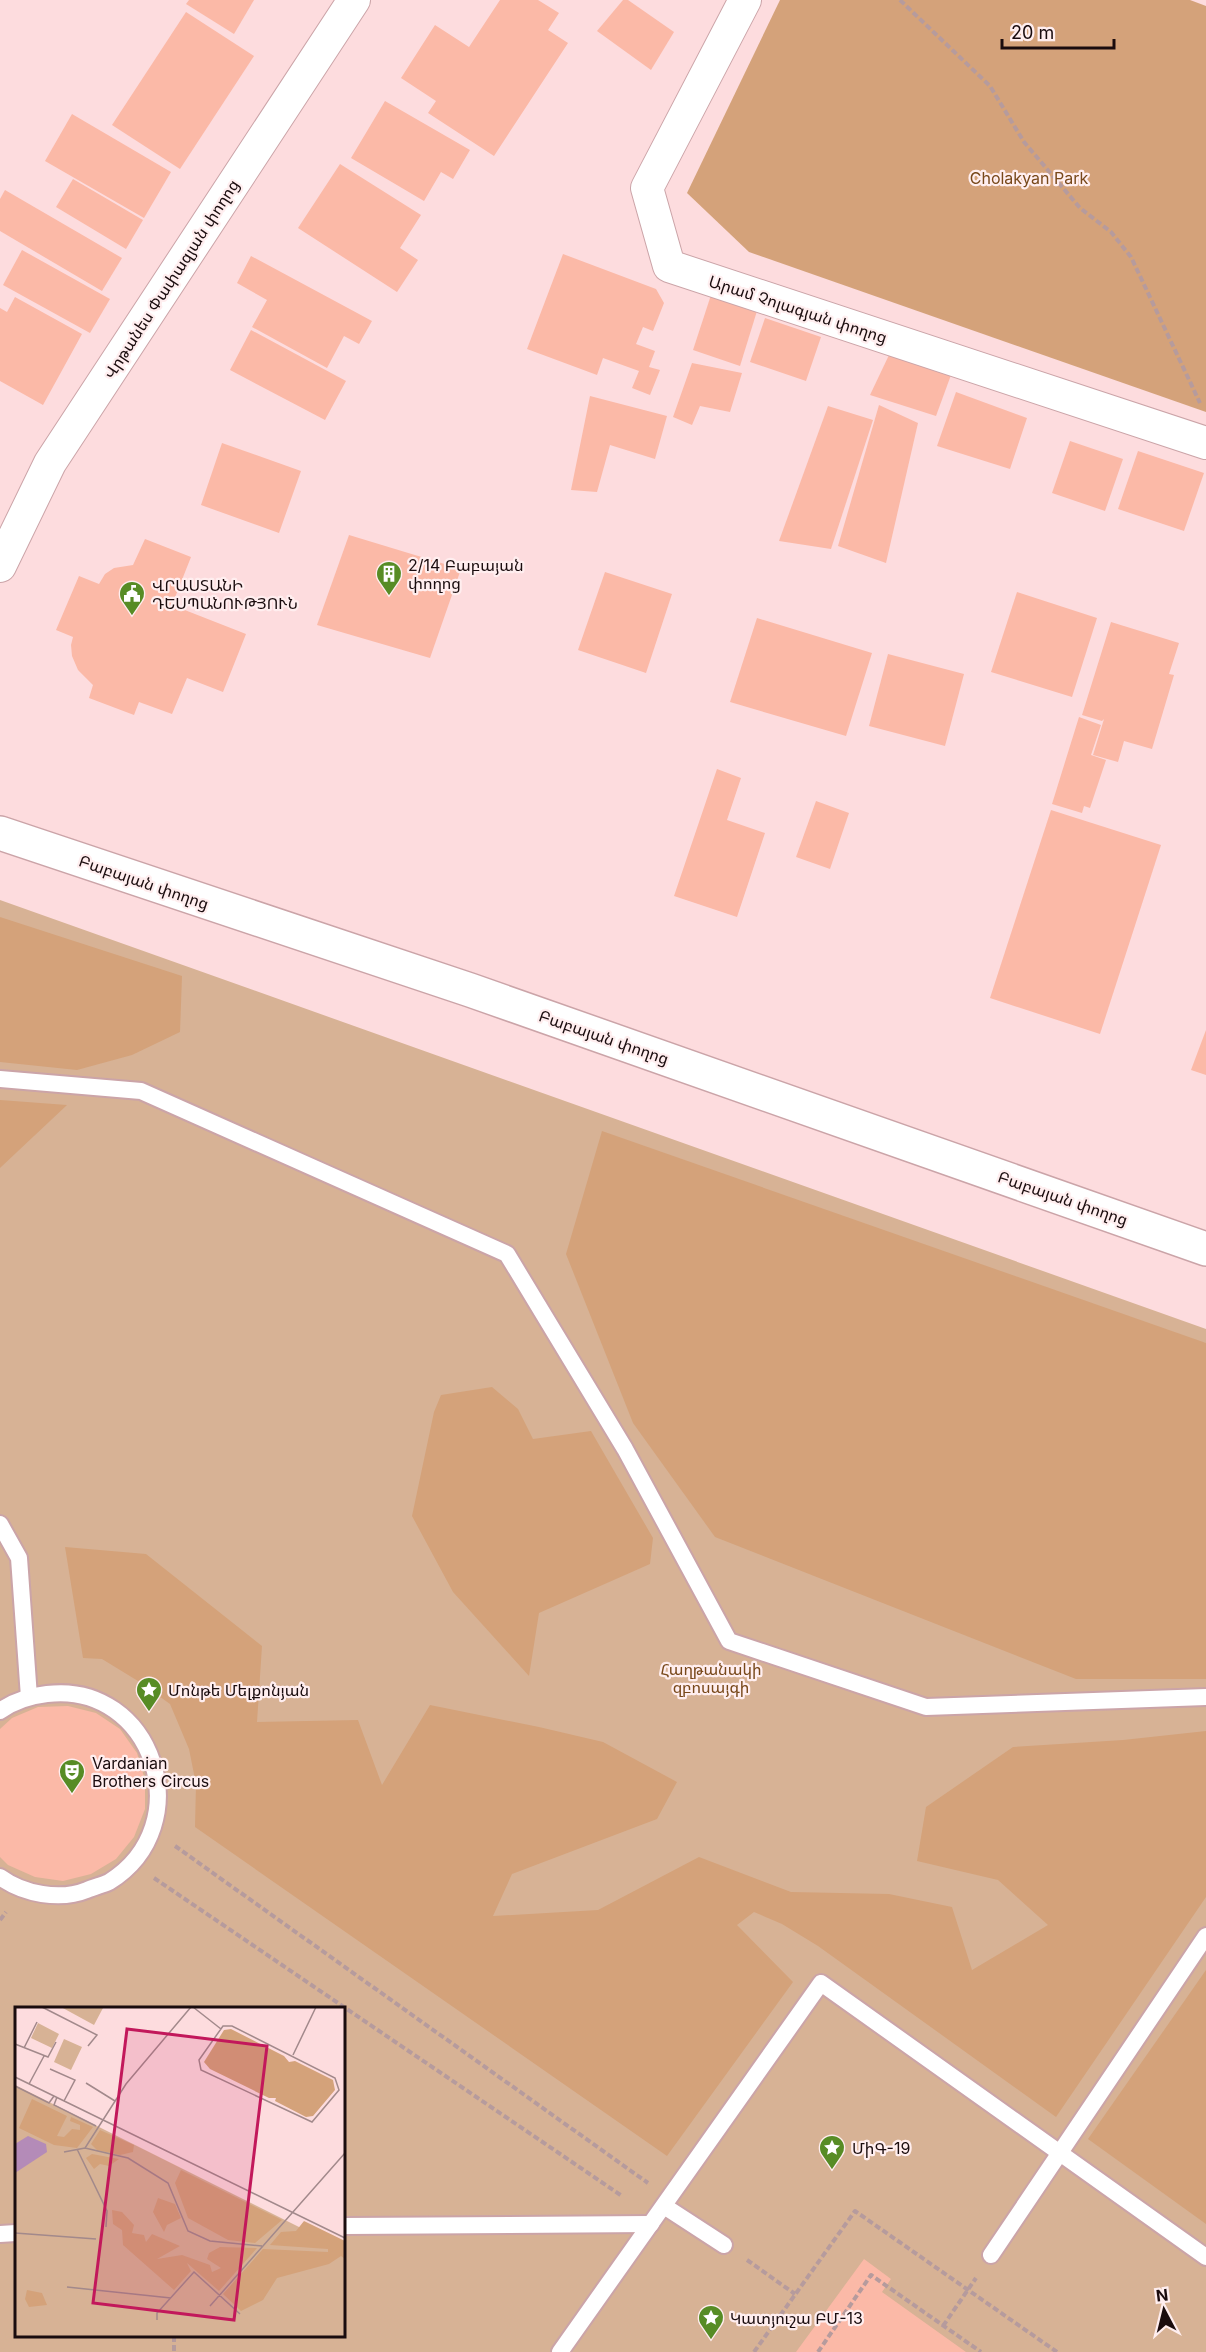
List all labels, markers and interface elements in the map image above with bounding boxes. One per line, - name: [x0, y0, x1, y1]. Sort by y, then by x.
- scale bar: [1002, 12, 1114, 50]
- text: 20 m: [1011, 22, 1054, 43]
- park label: Cholakyan Park: [970, 168, 1088, 188]
- street label: Վրթանես Փափազյան փողոց: [99, 176, 243, 382]
- street label: Արամ Չոլագյան փողոց: [706, 271, 890, 347]
- place label: 2/14 Բաբայան փողոց: [408, 555, 524, 593]
- building icon: 2/14 Բաբայան փողոց: [374, 559, 404, 597]
- place label: ՎՐԱՍՏԱՆԻ ԴԵՍՊԱՆՈՒԹՅՈՒՆ: [152, 575, 298, 613]
- public building icon: ՎՐԱՍՏԱՆԻ ԴԵՍՊԱՆՈՒԹՅՈՒՆ: [117, 579, 147, 617]
- street label: Բաբայան փողոց: [76, 850, 212, 914]
- street label: Բաբայան փողոց: [536, 1005, 672, 1069]
- street label: Բաբայան փողոց: [995, 1166, 1131, 1230]
- park label: Հաղթանակի զբոսայգի: [660, 1659, 762, 1697]
- place icon: Մոնթե Մելքոնյան: [134, 1675, 164, 1713]
- place label: Մոնթե Մելքոնյան: [168, 1680, 309, 1700]
- place label: Vardanian Brothers Circus: [92, 1753, 209, 1791]
- theatre icon: Vardanian Brothers Circus: [57, 1757, 87, 1795]
- inset map: [15, 2007, 345, 2337]
- place icon: ՄիԳ-19: [817, 2133, 847, 2171]
- place label: ՄիԳ-19: [852, 2138, 910, 2158]
- north arrow: [1134, 2280, 1194, 2340]
- text: N: [1155, 2284, 1169, 2306]
- place icon: Կատյուշա ԲՄ-13: [696, 2303, 726, 2341]
- place label: Կատյուշա ԲՄ-13: [730, 2308, 863, 2328]

